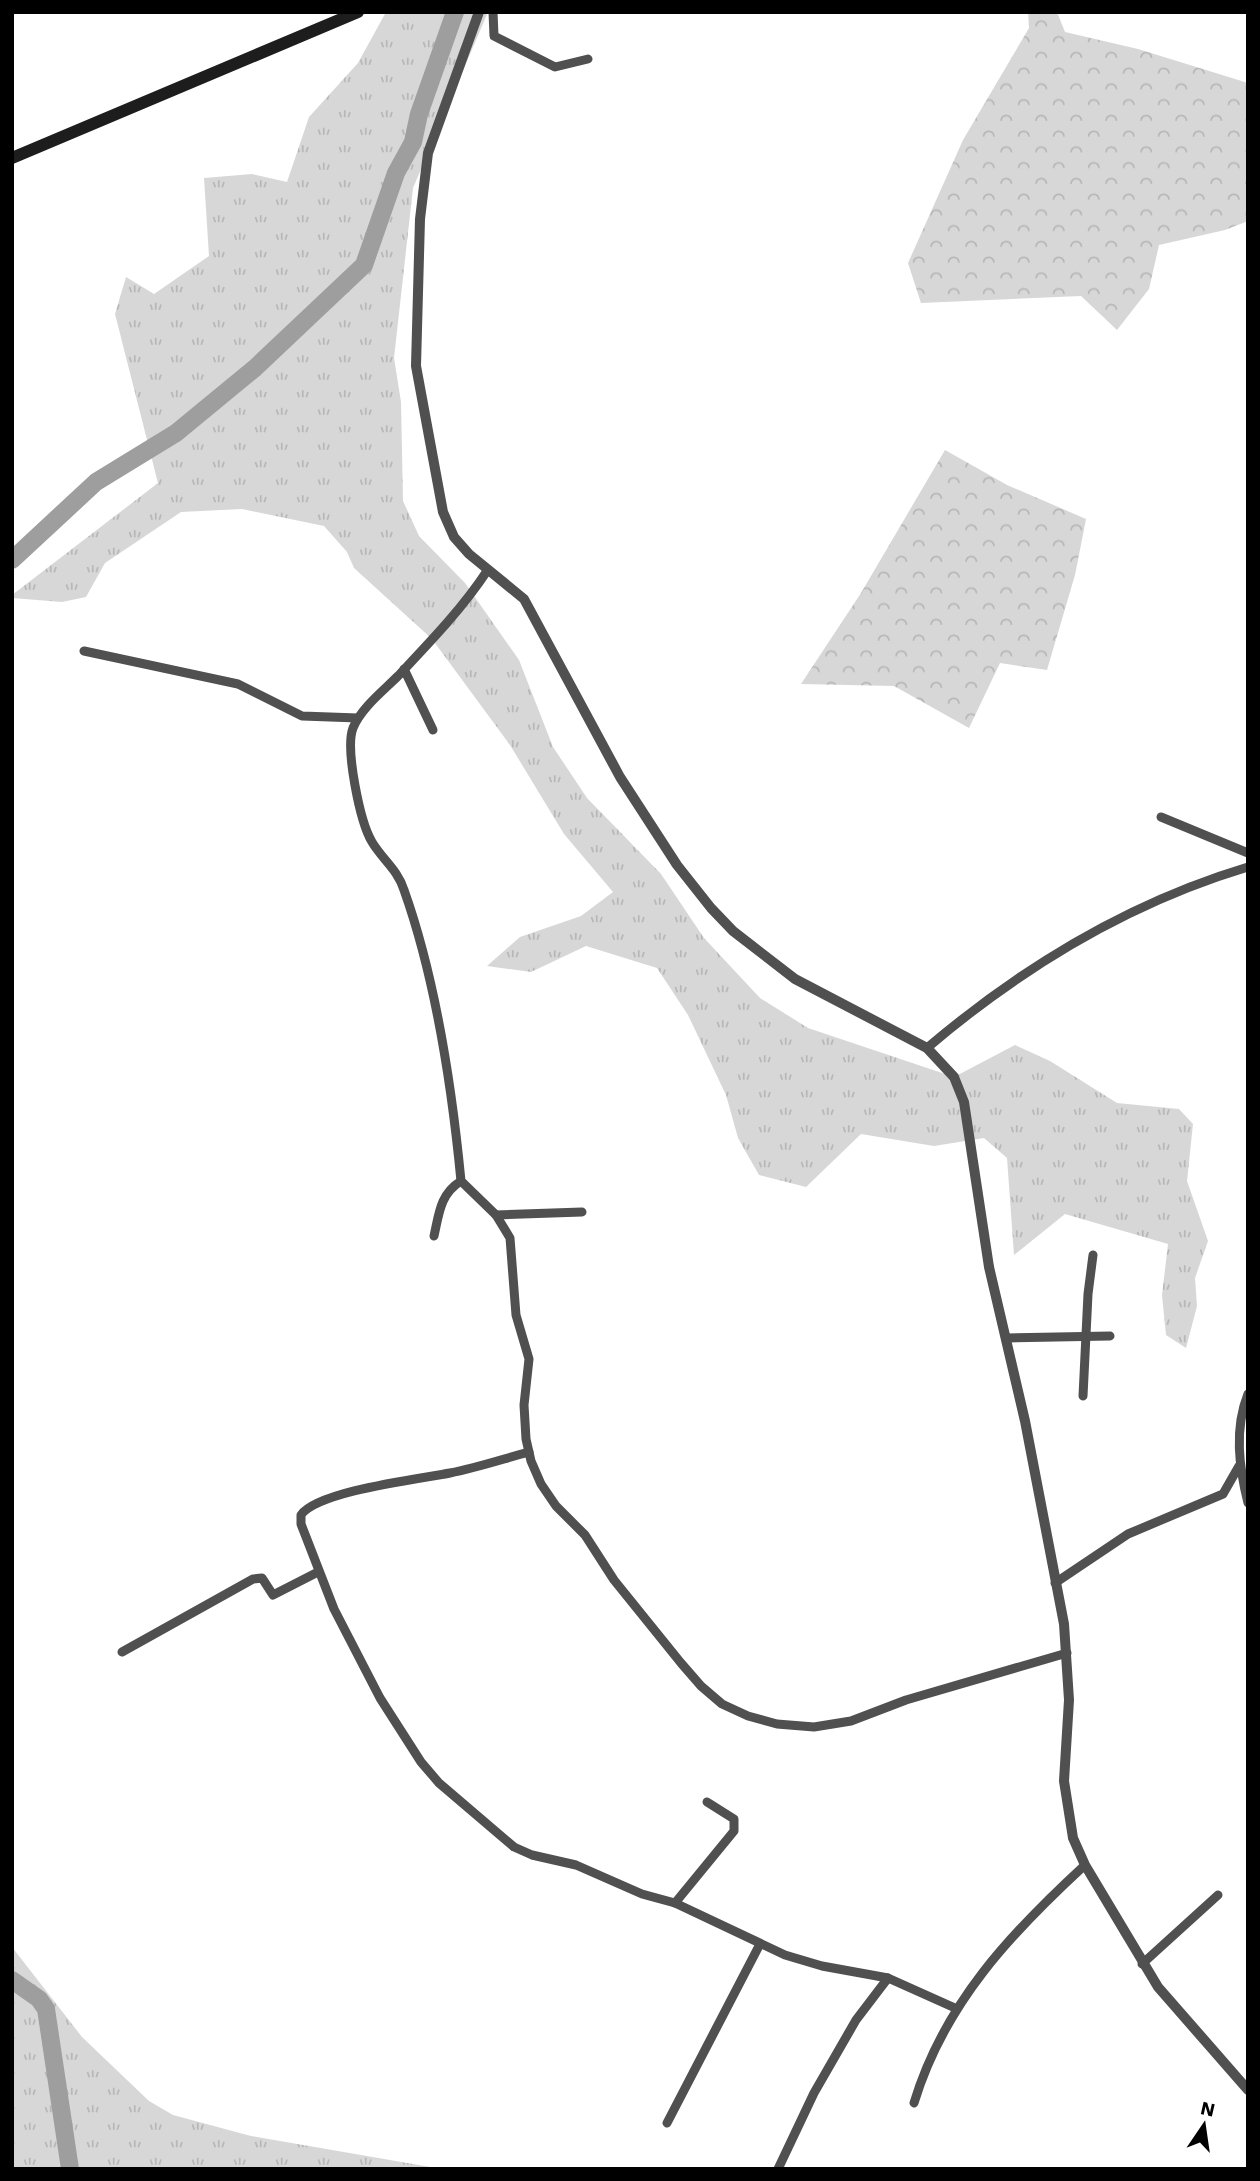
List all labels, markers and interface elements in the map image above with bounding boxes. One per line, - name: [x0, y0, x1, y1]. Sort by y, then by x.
- north arrow: [1169, 2090, 1239, 2160]
- text: N: [1198, 2096, 1217, 2122]

